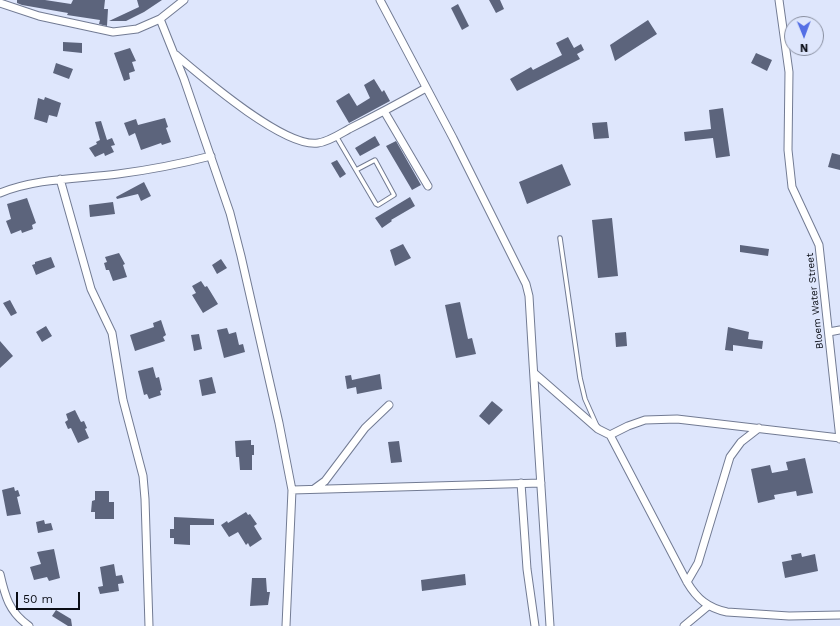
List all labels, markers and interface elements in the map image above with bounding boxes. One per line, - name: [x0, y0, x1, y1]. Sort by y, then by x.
- north arrow: [784, 16, 824, 56]
- text: N: [800, 41, 808, 54]
- street label: Bloem Water Street: [804, 252, 826, 350]
- scale bar: [18, 584, 82, 610]
- text: 50 m: [23, 592, 53, 606]

